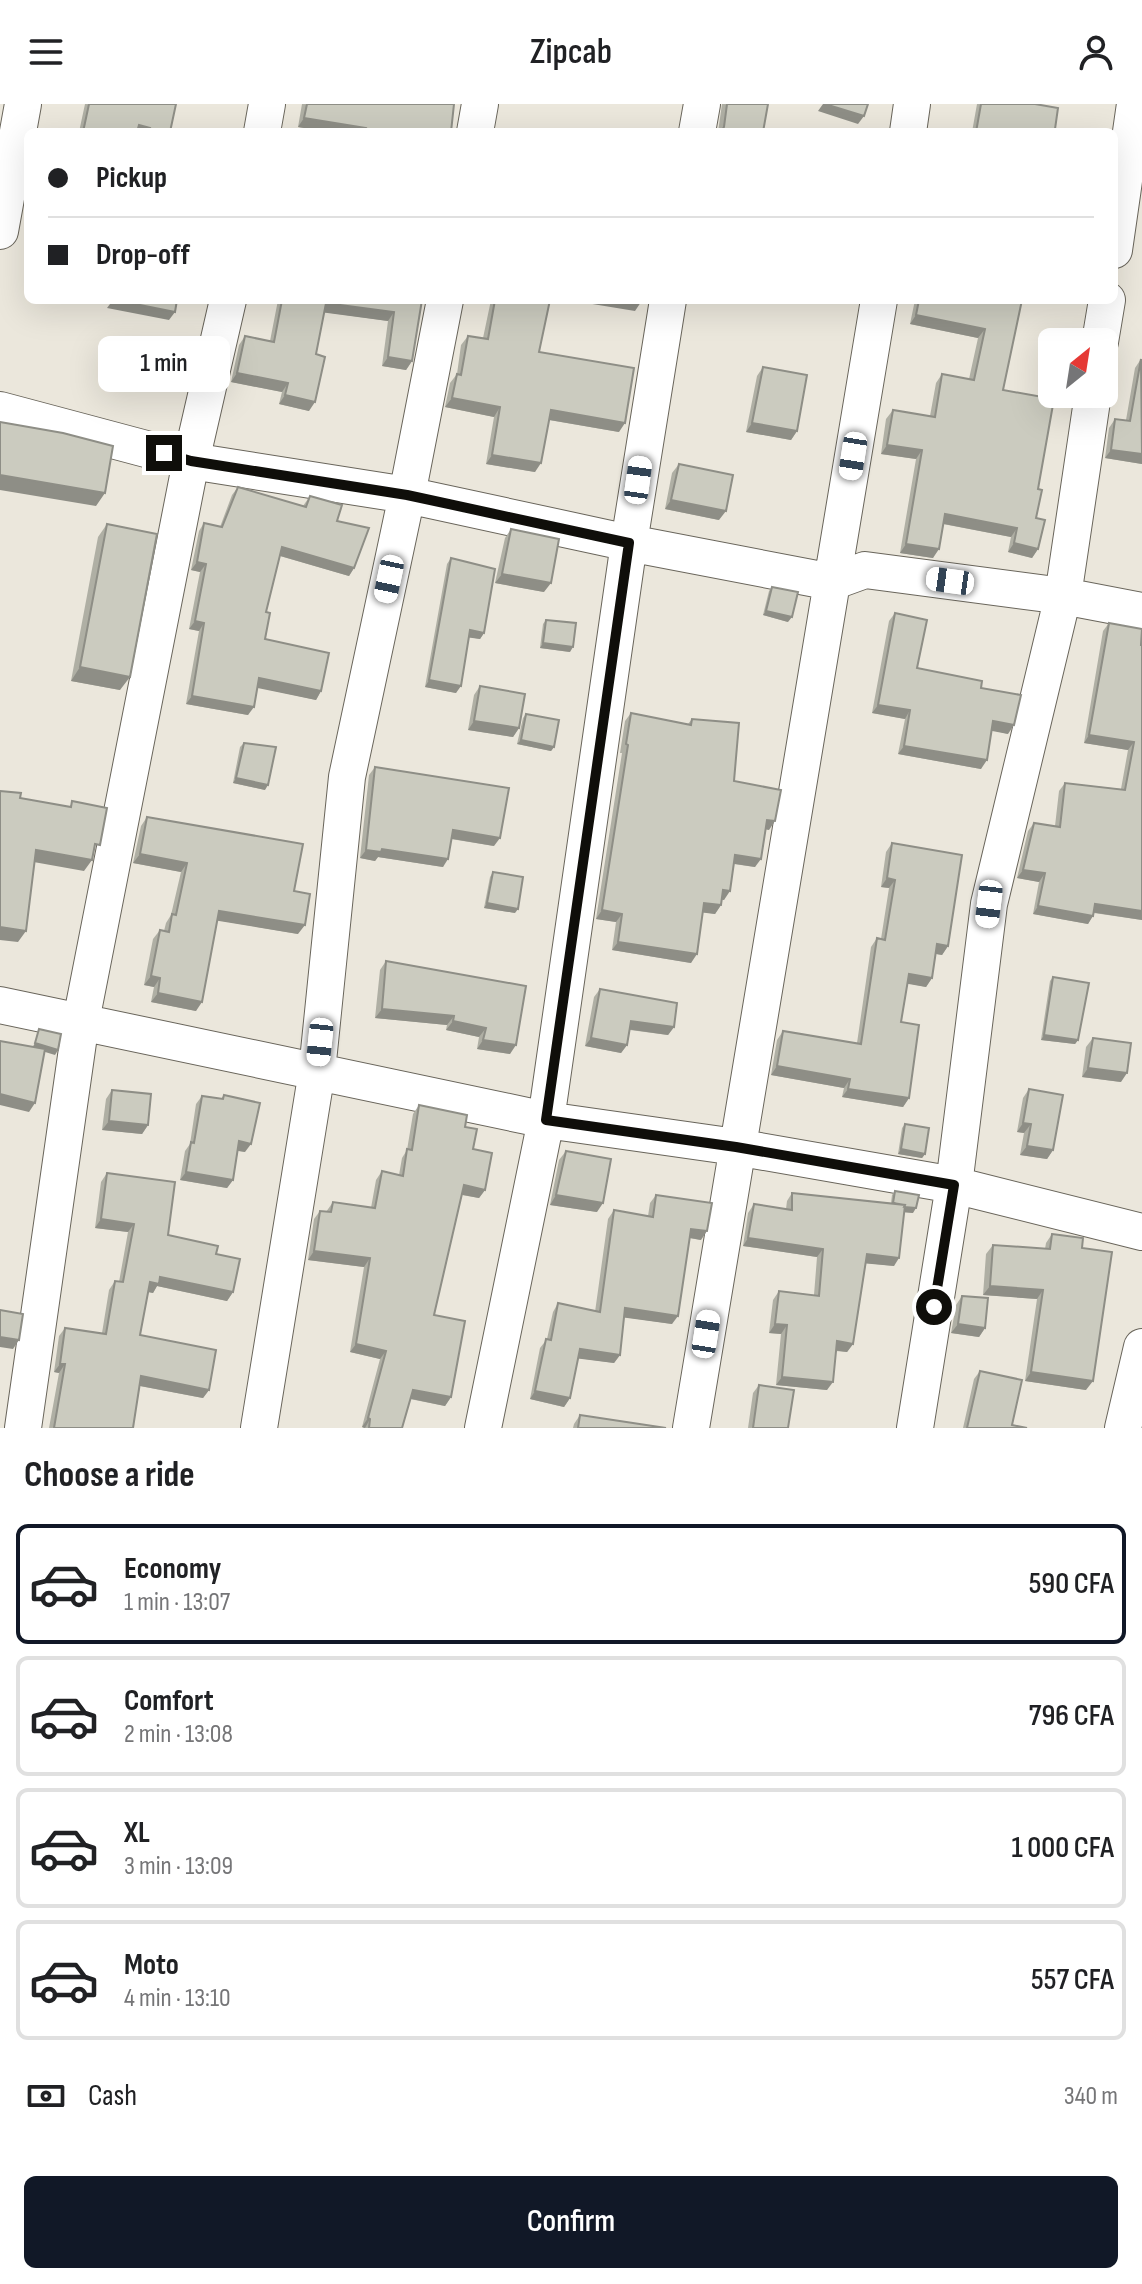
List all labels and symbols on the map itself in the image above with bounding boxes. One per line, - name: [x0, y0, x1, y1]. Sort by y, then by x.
- north arrow: [1038, 328, 1118, 408]
- callout: 1 min: [98, 337, 230, 393]
- car: [837, 430, 869, 482]
- route end: [146, 435, 182, 471]
- car: [623, 455, 653, 505]
- car: [372, 553, 406, 605]
- car: [925, 566, 975, 596]
- car: [974, 879, 1004, 929]
- car: [306, 1017, 334, 1067]
- route start: [916, 1289, 952, 1325]
- car: [690, 1308, 722, 1360]

